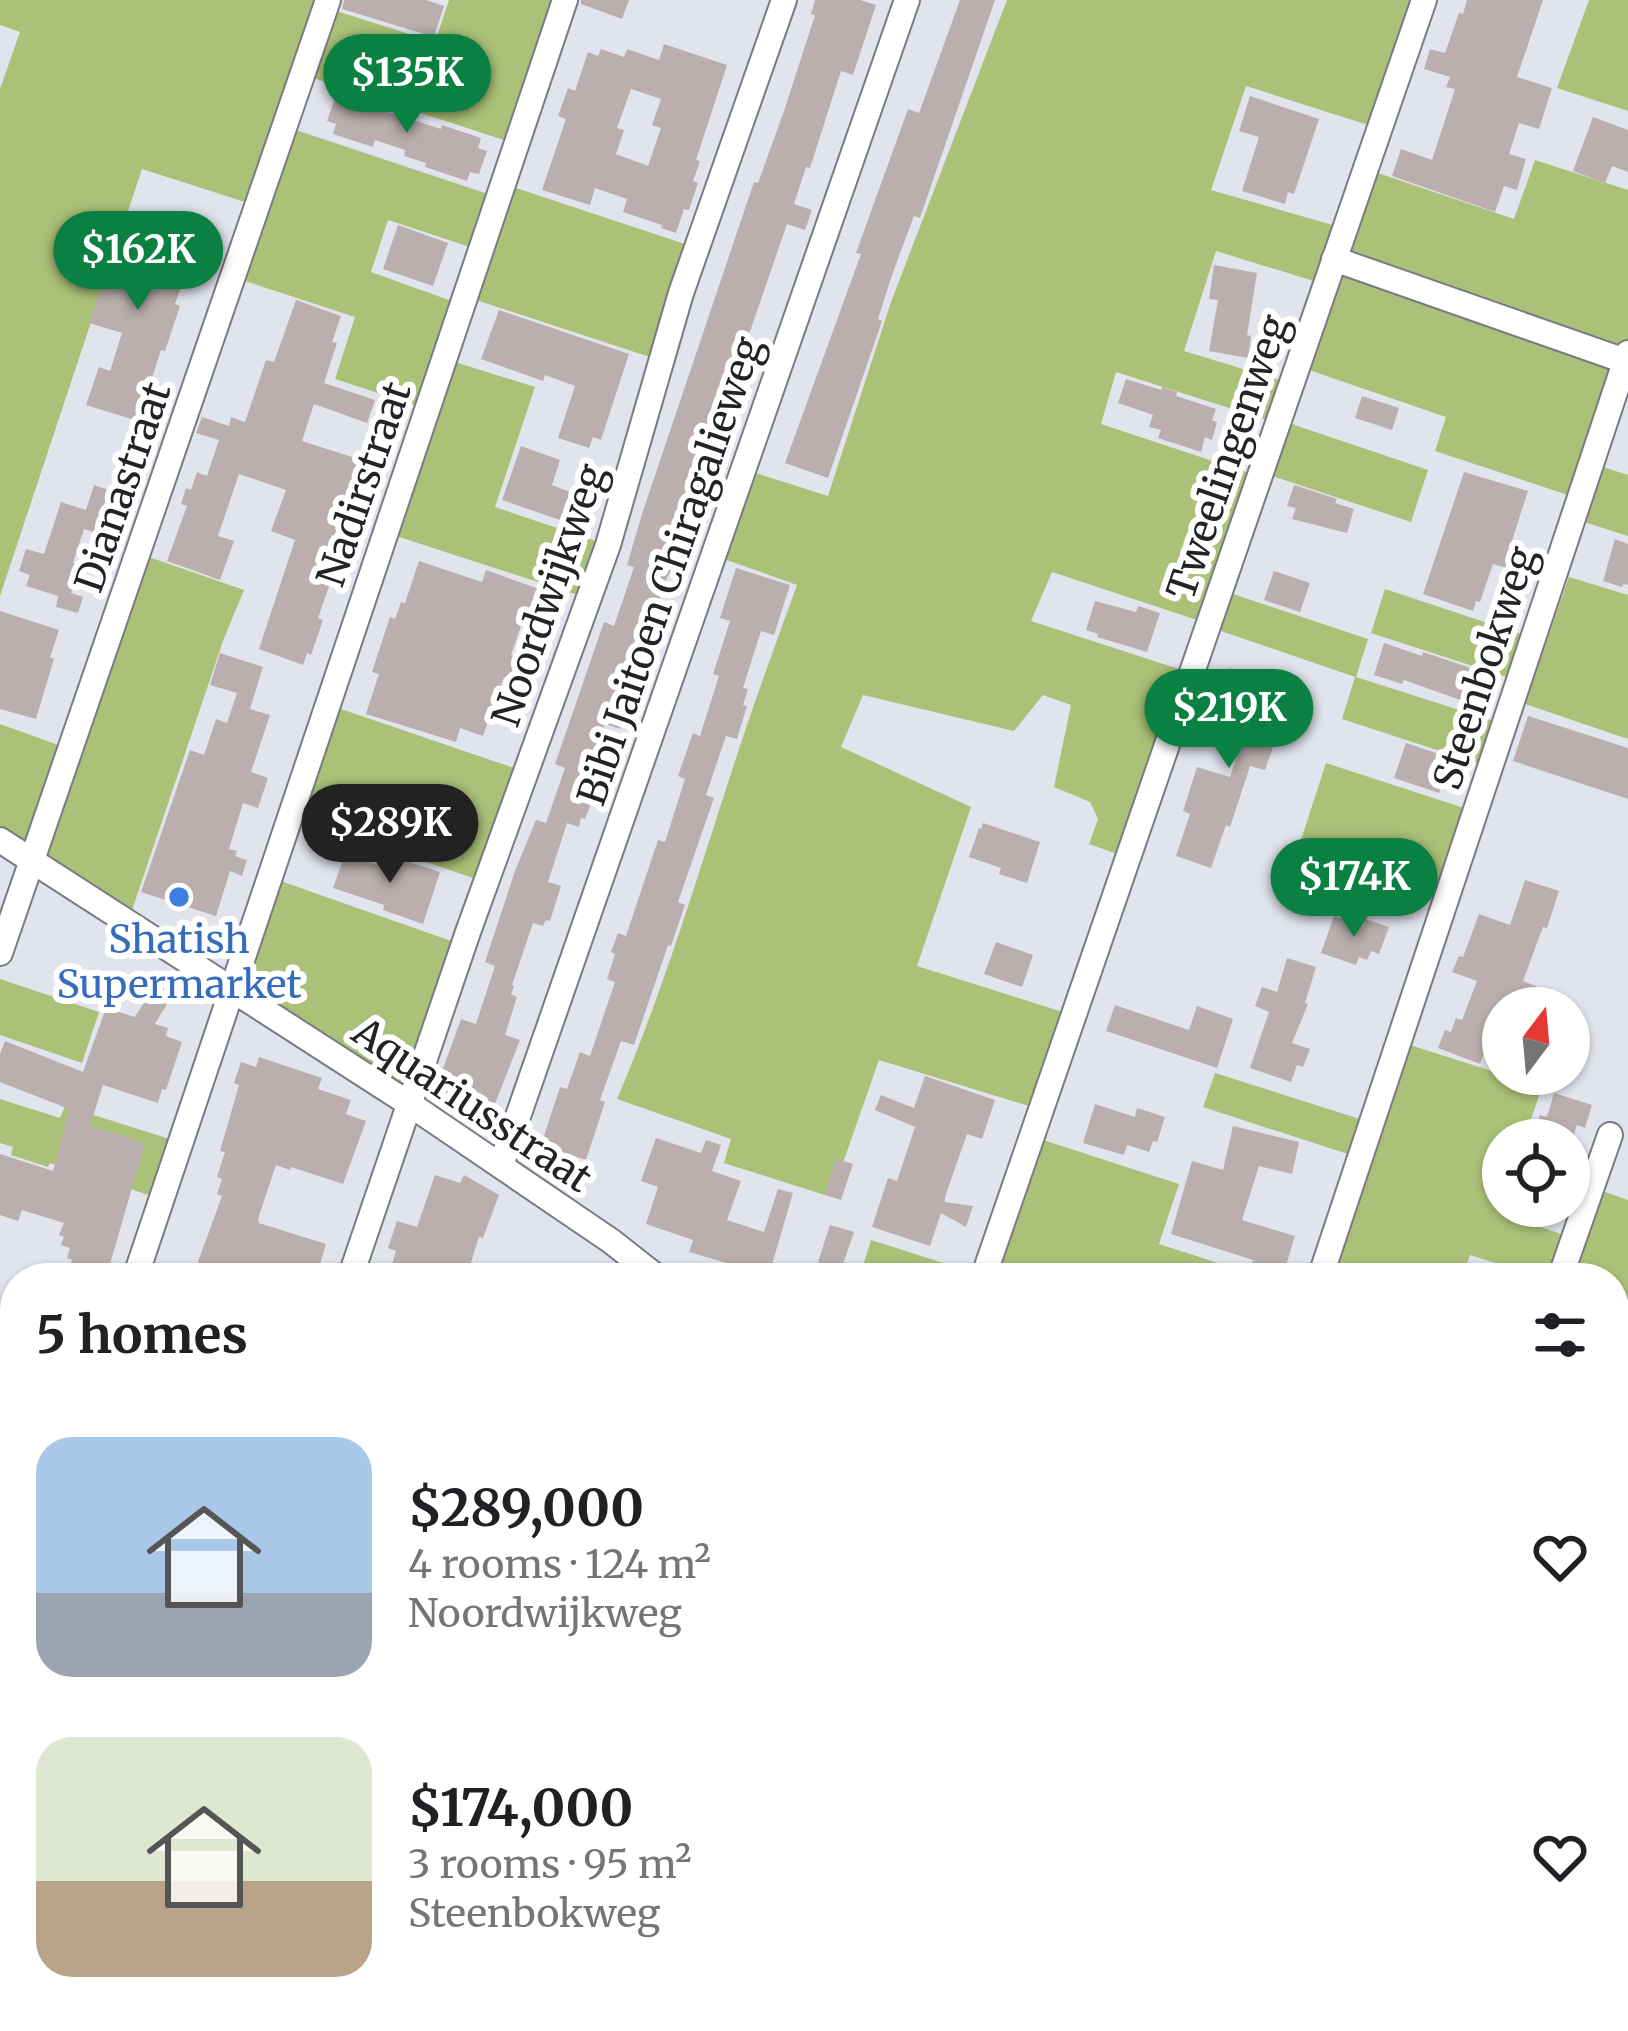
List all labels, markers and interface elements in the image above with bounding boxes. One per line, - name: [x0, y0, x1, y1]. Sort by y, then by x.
- pin: $135K: [323, 34, 491, 136]
- text: $135K: [350, 48, 464, 97]
- pin: $162K: [54, 211, 222, 313]
- text: $162K: [80, 225, 196, 274]
- street label: Tweelingenweg: [1156, 308, 1300, 606]
- street label: Bibi Jaitoen Chiragalieweg: [567, 330, 773, 812]
- street label: Nadirstraat: [306, 375, 422, 593]
- street label: Dianastraat: [64, 376, 182, 598]
- street label: Noordwijkweg: [481, 457, 617, 732]
- street label: Steenbokweg: [1423, 540, 1547, 796]
- pin: $219K: [1145, 669, 1313, 771]
- text: $219K: [1171, 683, 1287, 732]
- pin: $289K: [306, 784, 474, 886]
- text: $289K: [328, 798, 452, 847]
- pin: $174K: [1270, 838, 1438, 940]
- text: $174K: [1297, 852, 1411, 901]
- marker: Shatish Supermarket: [166, 884, 192, 910]
- place label: Shatish Supermarket: [56, 915, 302, 1009]
- north arrow: [1482, 987, 1590, 1095]
- map controls: [1482, 987, 1590, 1227]
- street label: Aquariusstraat: [342, 1007, 601, 1203]
- button: locate: [1482, 1119, 1590, 1227]
- icon: filters: [1527, 1302, 1593, 1368]
- text: 5 homes: [36, 1303, 248, 1367]
- text: $289,000: [408, 1476, 644, 1540]
- icon: home: [132, 1485, 276, 1629]
- icon: heart: [1527, 1524, 1593, 1590]
- text: 4 rooms · 124 m²: [408, 1540, 711, 1589]
- text: Noordwijkweg: [408, 1589, 682, 1638]
- text: $174,000: [408, 1776, 633, 1840]
- icon: home: [132, 1785, 276, 1929]
- icon: heart: [1527, 1824, 1593, 1890]
- text: 3 rooms · 95 m²: [408, 1840, 692, 1889]
- text: Steenbokweg: [408, 1889, 660, 1938]

